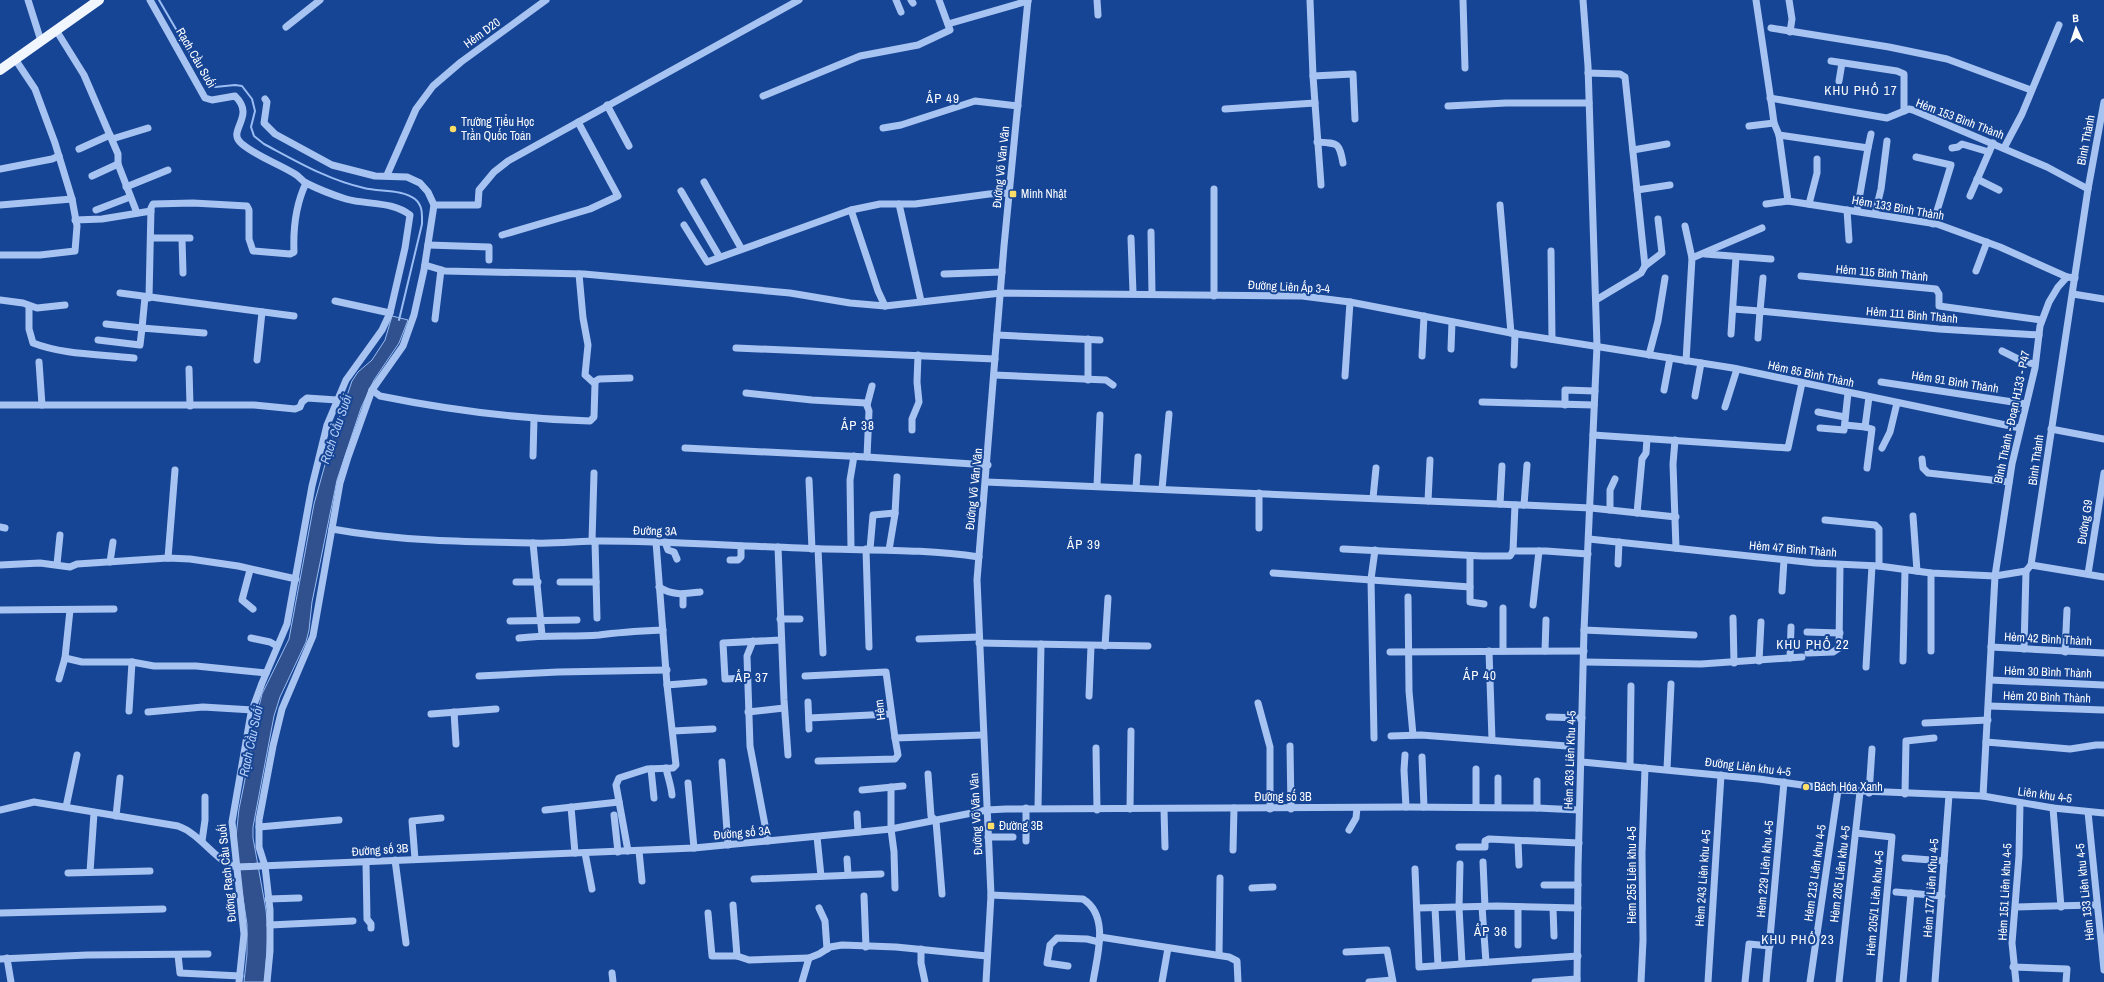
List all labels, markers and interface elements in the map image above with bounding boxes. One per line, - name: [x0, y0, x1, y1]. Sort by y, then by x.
- north arrow: [2056, 8, 2096, 48]
- text: B: [2072, 11, 2080, 25]
- street label: Hẻm D20: [460, 14, 504, 52]
- street label: Rạch Cầu Suối: [172, 25, 220, 91]
- district label: KHU PHỐ 17: [1824, 81, 1898, 99]
- district label: ẤP 49: [925, 89, 960, 107]
- street label: Hẻm 153 Bình Thành: [1914, 95, 2006, 143]
- place label: Trường Tiểu Học Trần Quốc Toản: [461, 114, 534, 144]
- street label: Bình Thành: [2073, 114, 2099, 166]
- marker: Trường Tiểu Học Trần Quốc Toản: [448, 124, 458, 134]
- street label: Đường Võ Văn Vân: [989, 125, 1013, 209]
- place label: Minh Nhật: [1021, 186, 1067, 202]
- marker: Minh Nhật: [1008, 189, 1018, 199]
- street label: Hẻm 133 Bình Thành: [1851, 192, 1945, 224]
- street label: Hẻm 115 Bình Thành: [1835, 261, 1929, 285]
- street label: Đường Liên Ấp 3-4: [1248, 275, 1331, 297]
- street label: Hẻm 111 Bình Thành: [1866, 303, 1958, 327]
- street label: Bình Thành - Đoạn H133 - P47: [1990, 349, 2034, 485]
- street label: Hẻm 85 Bình Thành: [1766, 357, 1856, 391]
- street label: Hẻm 91 Bình Thành: [1910, 367, 2000, 397]
- water label: Rạch Cầu Suối: [316, 392, 356, 466]
- district label: ẤP 38: [840, 416, 875, 434]
- street label: Bình Thành: [2025, 434, 2047, 486]
- street label: Đường Võ Văn Vân: [962, 447, 986, 531]
- street label: Đường G9: [2074, 499, 2096, 545]
- street label: Đường 3A: [633, 523, 677, 539]
- district label: ẤP 39: [1066, 535, 1101, 553]
- street label: Hẻm 47 Bình Thành: [1749, 537, 1837, 561]
- street label: Hẻm 42 Bình Thành: [2004, 629, 2092, 649]
- district label: KHU PHỐ 22: [1776, 635, 1850, 653]
- street label: Hẻm 30 Bình Thành: [2004, 662, 2092, 682]
- district label: ẤP 40: [1462, 666, 1497, 684]
- district label: ẤP 37: [734, 668, 769, 686]
- street label: Hẻm 20 Bình Thành: [2003, 687, 2091, 707]
- street label: Hẻm: [871, 699, 889, 721]
- water label: Rạch Cầu Suối: [235, 704, 267, 778]
- street label: Hẻm 263 Liên Khu 4-5: [1560, 710, 1580, 810]
- street label: Đường Liên khu 4-5: [1704, 754, 1792, 780]
- street label: Đường Võ Văn Vân: [966, 772, 986, 856]
- place label: Bách Hóa Xanh: [1814, 779, 1883, 795]
- marker: Bách Hóa Xanh: [1801, 782, 1811, 792]
- street label: Liên khu 4-5: [2017, 783, 2074, 807]
- street label: Đường số 3B: [1255, 789, 1312, 805]
- place label: Đường 3B: [999, 818, 1043, 834]
- street label: Hẻm 229 Liên khu 4-5: [1753, 819, 1777, 918]
- marker: Đường 3B: [986, 821, 996, 831]
- street label: Đường Rạch Cầu Suối: [214, 823, 240, 923]
- street label: Đường số 3A: [713, 823, 771, 843]
- street label: Hẻm 213 Liên khu 4-5: [1800, 823, 1830, 922]
- street label: Hẻm 205 Liên khu 4-5: [1826, 824, 1854, 923]
- street label: Hẻm 255 Liên khu 4-5: [1624, 826, 1640, 924]
- street label: Hẻm 243 Liên khu 4-5: [1692, 828, 1714, 927]
- street label: Hẻm 177 Liên Khu 4-5: [1920, 838, 1942, 938]
- street label: Đường số 3B: [351, 840, 409, 860]
- street label: Hẻm 151 Liên khu 4-5: [1994, 842, 2016, 941]
- street label: Hẻm 133 Liên khu 4-5: [2072, 842, 2098, 941]
- street label: Hẻm 205/1 Liên khu 4-5: [1862, 849, 1888, 956]
- district label: ẤP 36: [1473, 922, 1508, 940]
- district label: KHU PHỐ 23: [1761, 930, 1835, 948]

